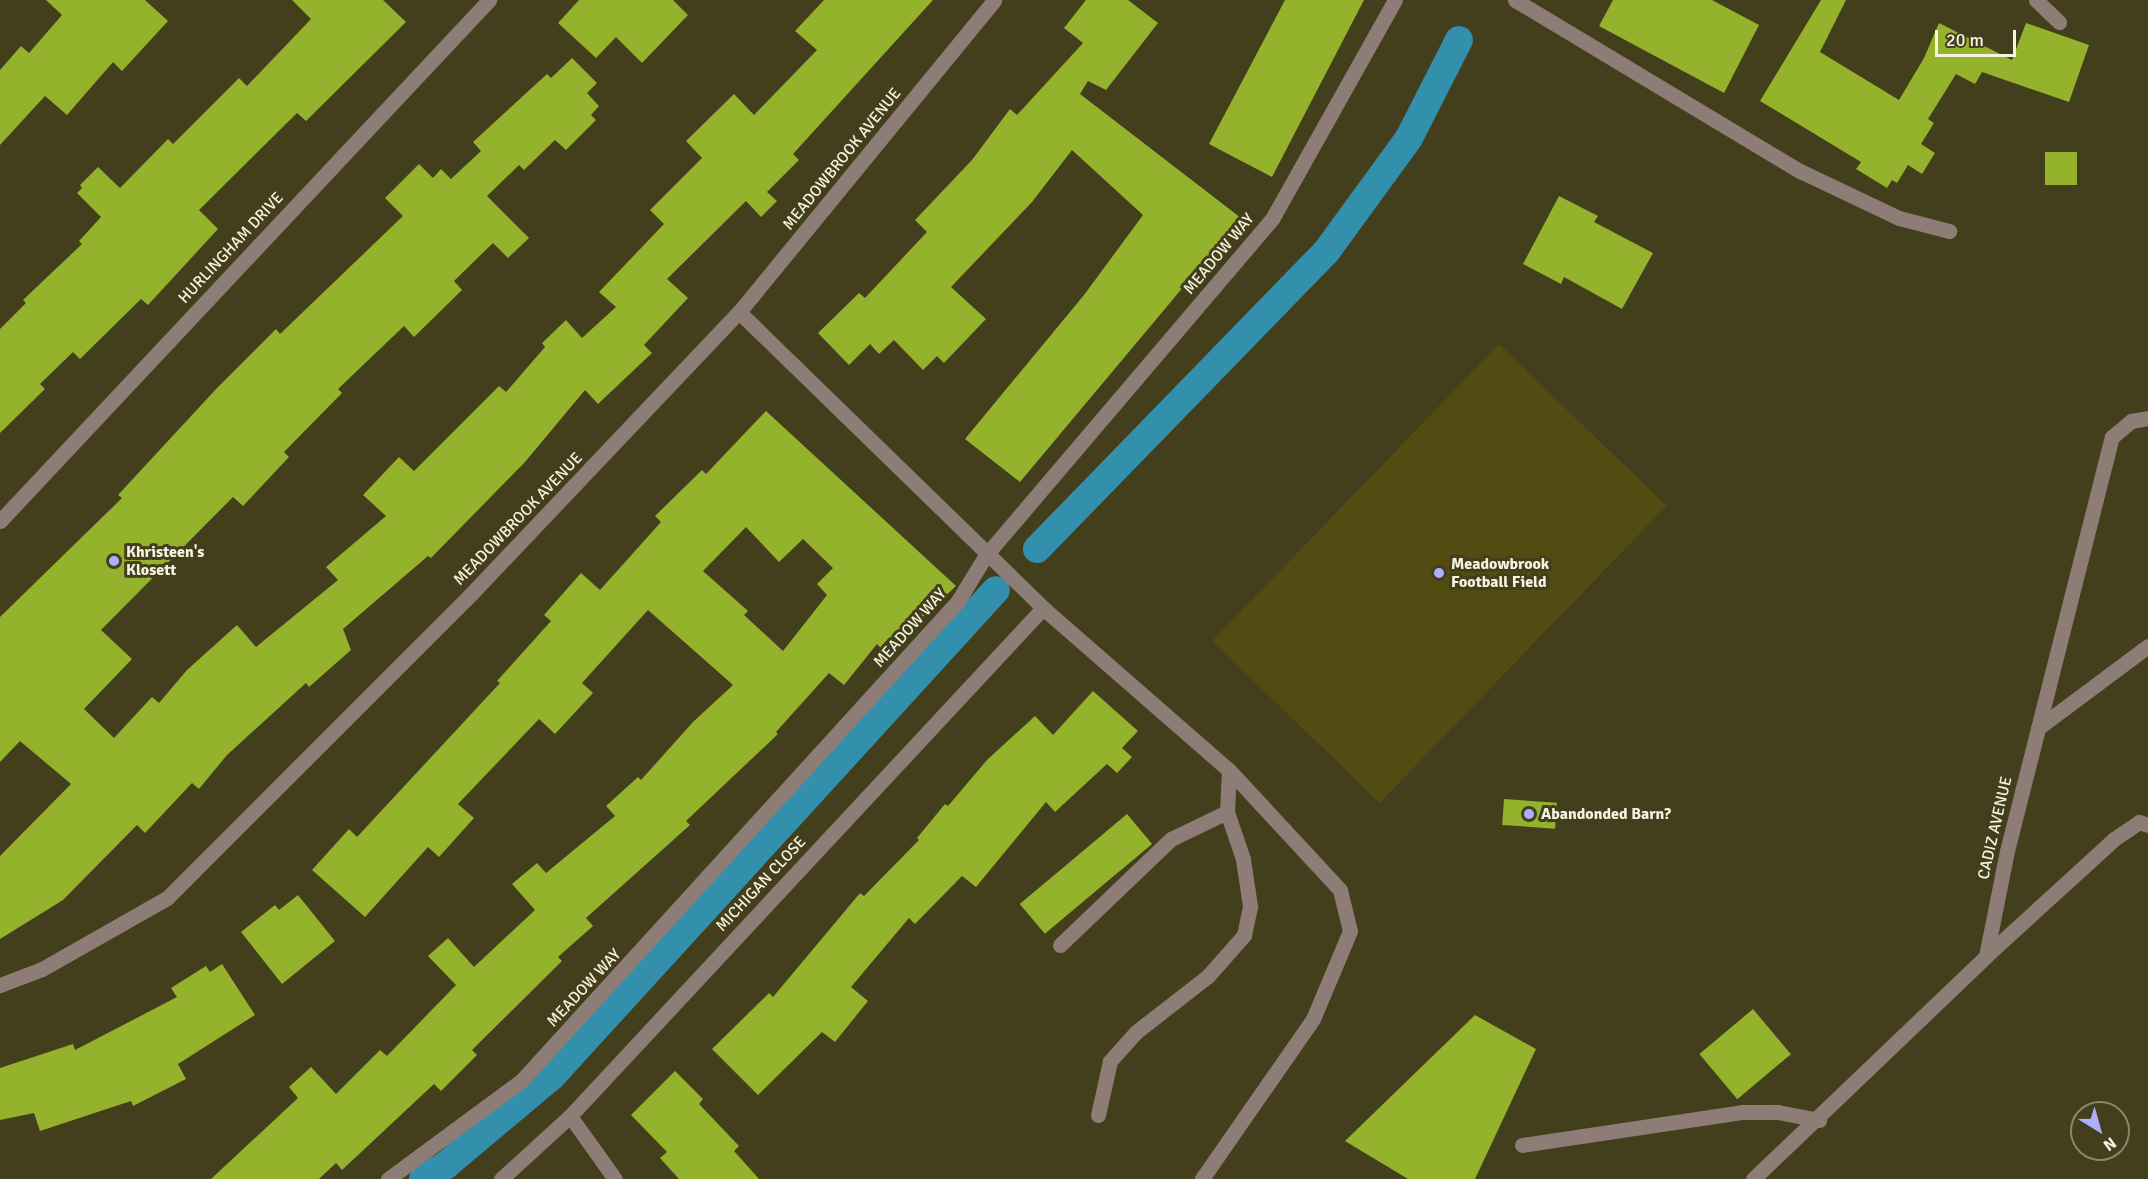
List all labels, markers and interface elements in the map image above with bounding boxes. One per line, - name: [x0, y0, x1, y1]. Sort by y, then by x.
- scale bar: [1938, 18, 2019, 56]
- text: 20 m: [1946, 29, 1984, 51]
- street label: MEADOWBROOK AVENUE: [779, 84, 905, 234]
- street label: HURLINGHAM DRIVE: [175, 188, 287, 308]
- street label: MEADOW WAY: [1180, 210, 1258, 298]
- street label: MEADOWBROOK AVENUE: [450, 449, 586, 589]
- place label: Khristeen's Klosett: [126, 542, 204, 580]
- marker: Khristeen's Klosett: [107, 554, 121, 568]
- place label: Meadowbrook Football Field: [1451, 554, 1549, 592]
- marker: Meadowbrook Football Field: [1432, 566, 1446, 580]
- street label: MEADOW WAY: [869, 584, 951, 672]
- street label: CADIZ AVENUE: [1974, 775, 2016, 881]
- place label: Abandonded Barn?: [1541, 804, 1671, 824]
- marker: Abandonded Barn?: [1522, 807, 1536, 821]
- street label: MICHIGAN CLOSE: [712, 832, 810, 936]
- street label: MEADOW WAY: [543, 945, 625, 1031]
- north arrow: [2070, 1101, 2130, 1161]
- text: N: [2099, 1132, 2120, 1155]

